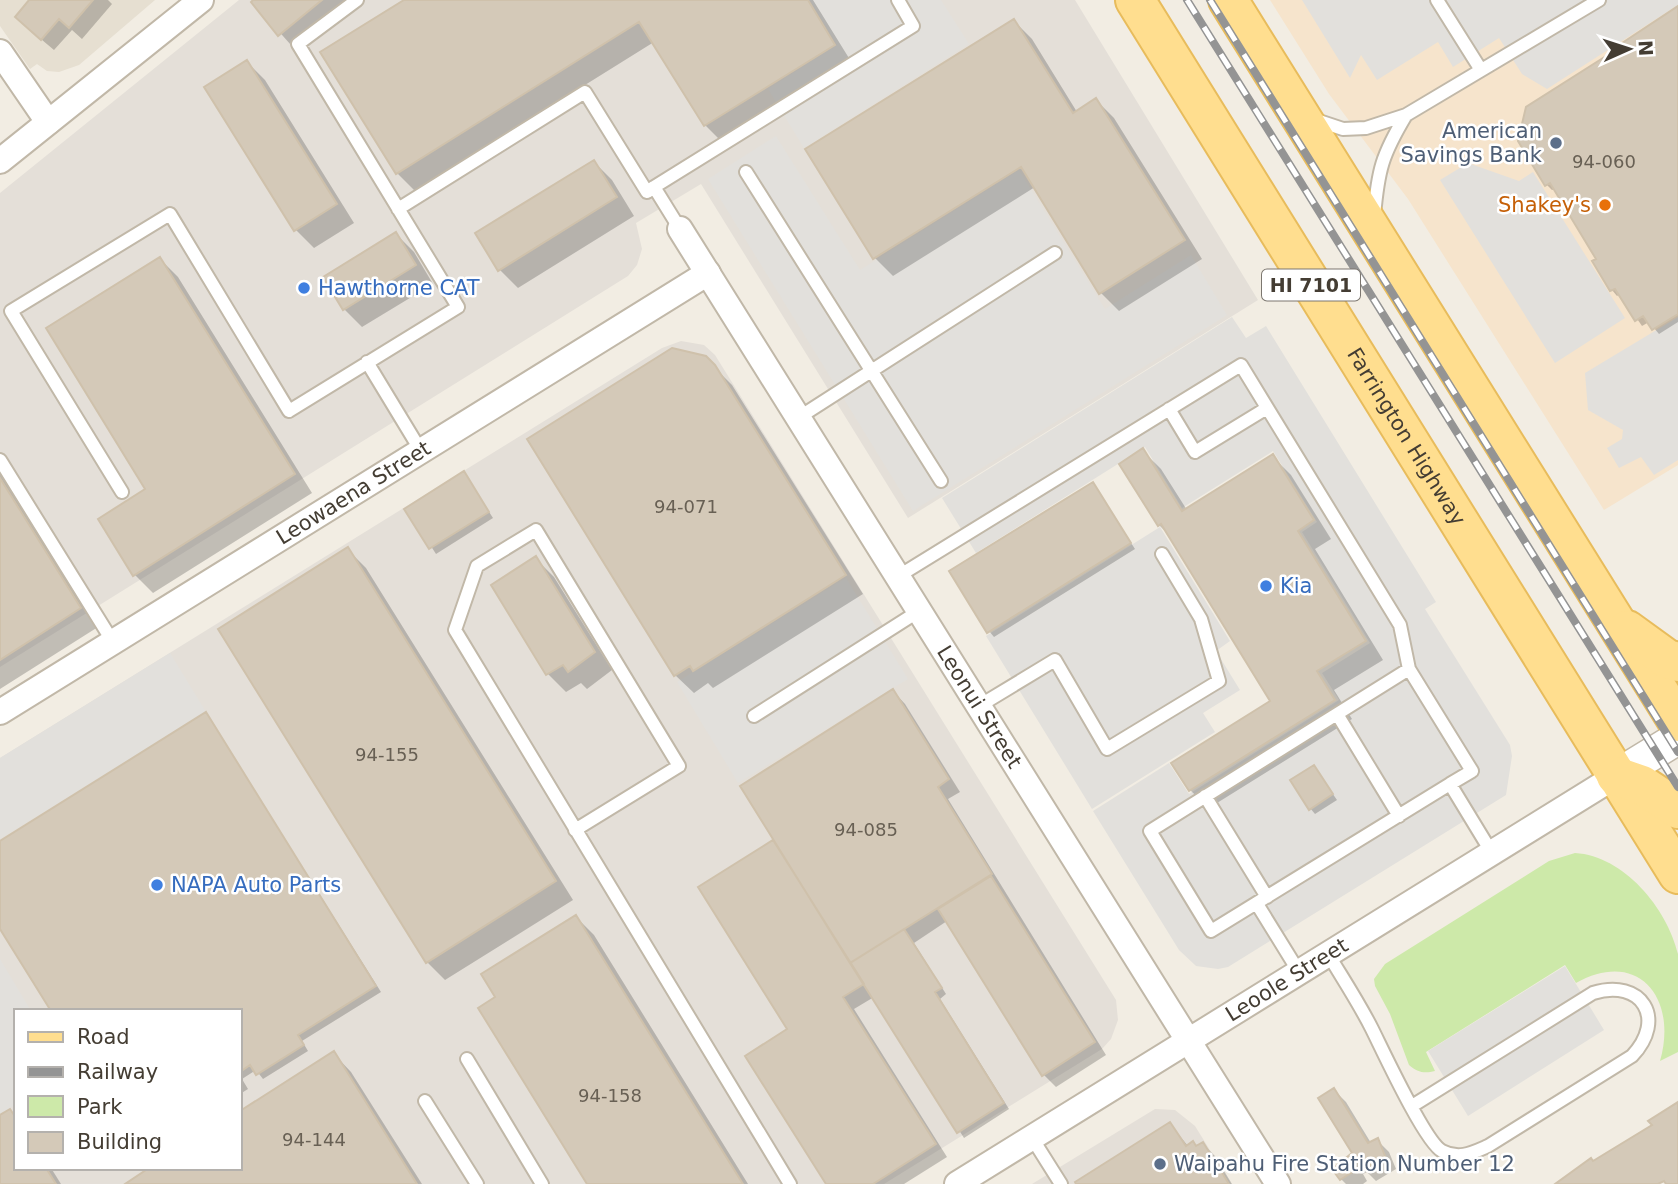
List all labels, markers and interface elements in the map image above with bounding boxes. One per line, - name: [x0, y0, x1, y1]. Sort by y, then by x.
- north arrow: [1594, 14, 1664, 84]
- text: N: [1635, 40, 1657, 57]
- place label: American Savings Bank: [1401, 119, 1543, 167]
- marker: American Savings Bank: [1548, 135, 1564, 151]
- house number: 94-060: [1572, 151, 1636, 172]
- place label: Shakey's: [1498, 193, 1591, 217]
- marker: Shakey's: [1597, 197, 1613, 213]
- road number: HI 7101: [1262, 270, 1360, 300]
- place label: Hawthorne CAT: [318, 276, 480, 300]
- marker: Hawthorne CAT: [296, 280, 312, 296]
- street label: Farrington Highway: [1342, 343, 1470, 530]
- street label: Leowaena Street: [272, 436, 435, 550]
- house number: 94-071: [654, 496, 718, 517]
- place label: Kia: [1280, 574, 1312, 598]
- marker: Kia: [1258, 578, 1274, 594]
- street label: Leonui Street: [932, 641, 1027, 773]
- house number: 94-155: [355, 744, 419, 765]
- house number: 94-085: [834, 819, 898, 840]
- place label: NAPA Auto Parts: [171, 873, 341, 897]
- marker: NAPA Auto Parts: [149, 877, 165, 893]
- street label: Leoole Street: [1221, 933, 1352, 1027]
- legend: [14, 1009, 242, 1170]
- text: Road: [77, 1025, 130, 1049]
- text: Railway: [77, 1060, 158, 1084]
- house number: 94-158: [578, 1085, 642, 1106]
- text: Park: [77, 1095, 123, 1119]
- house number: 94-144: [282, 1129, 346, 1150]
- text: Building: [77, 1130, 162, 1154]
- place label: Waipahu Fire Station Number 12: [1174, 1152, 1515, 1176]
- marker: Waipahu Fire Station Number 12: [1152, 1156, 1168, 1172]

